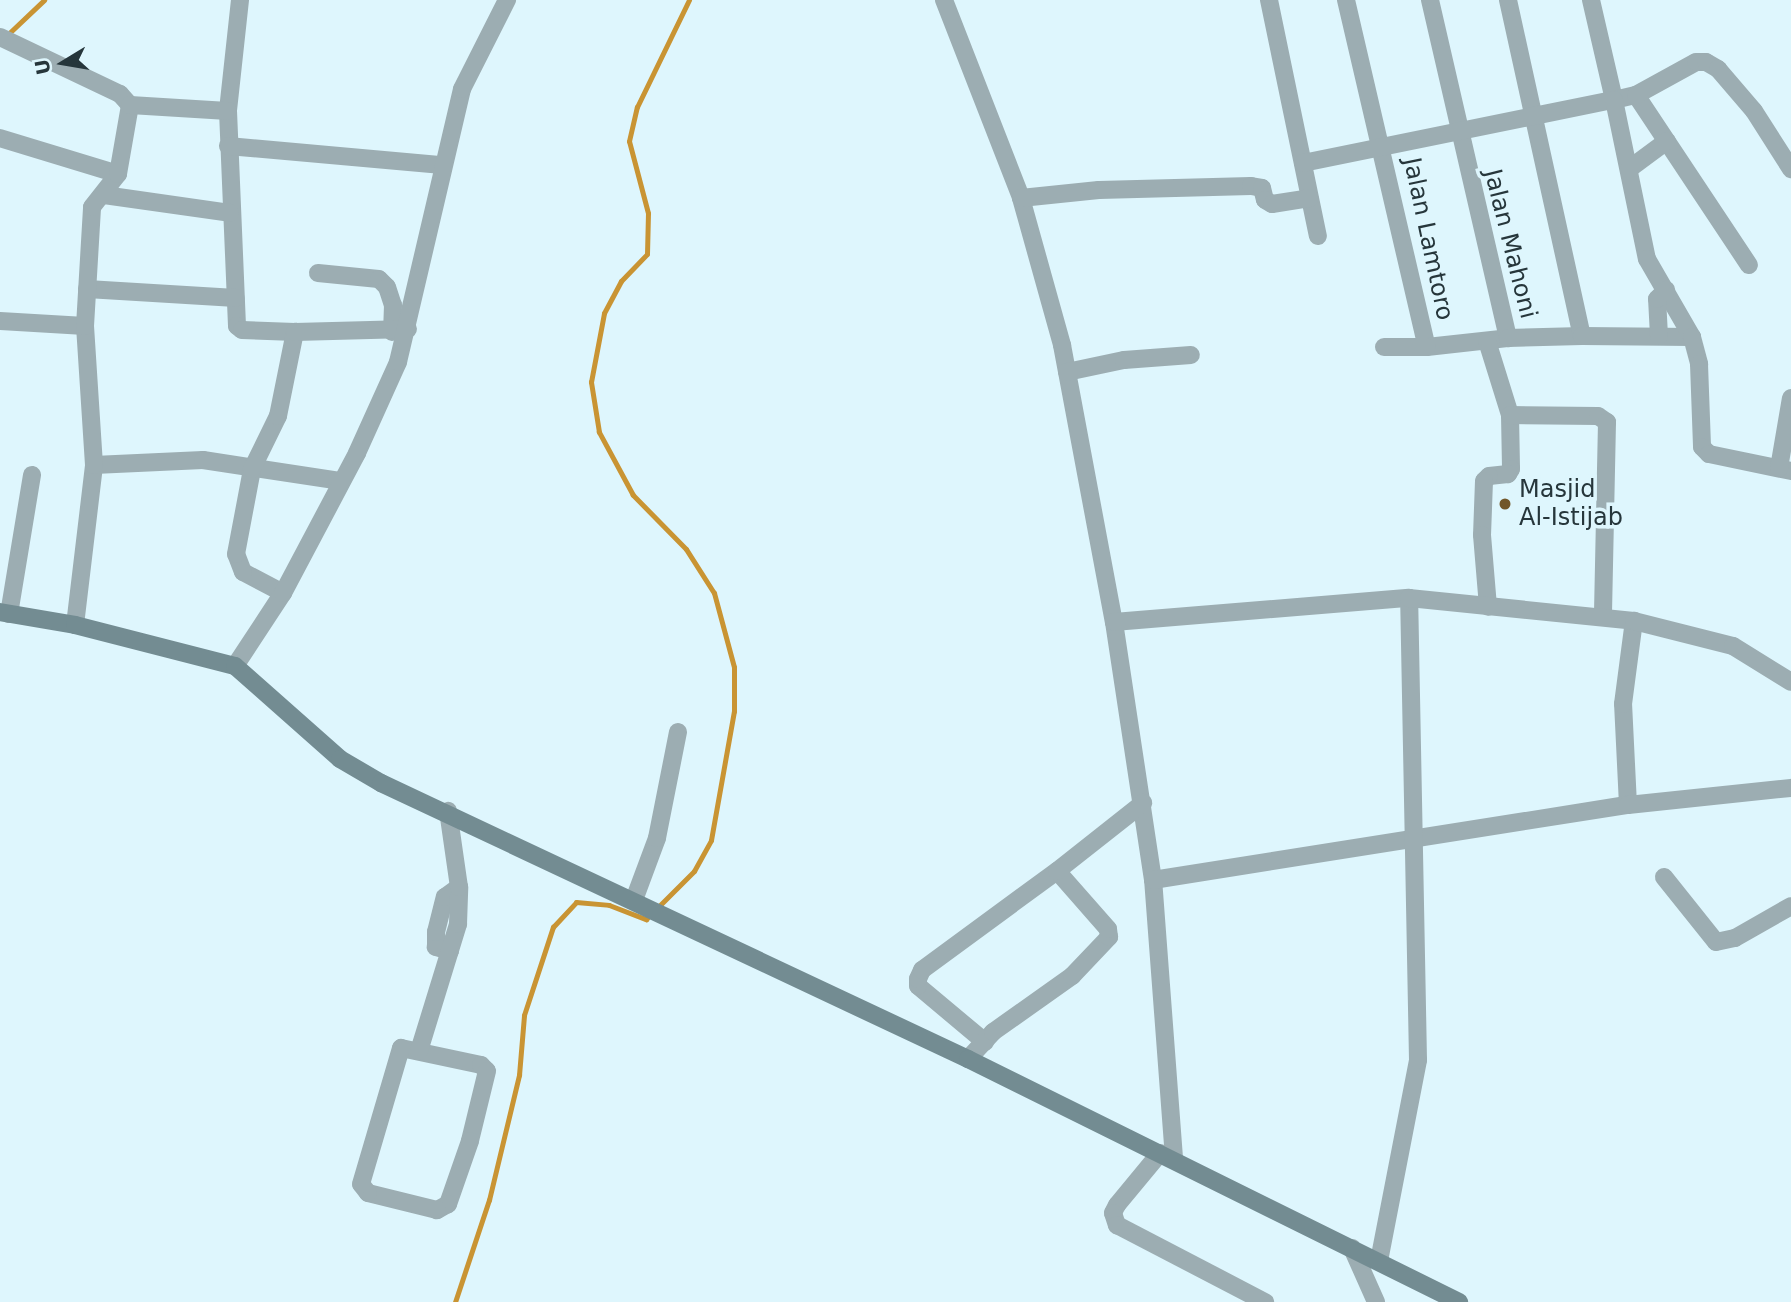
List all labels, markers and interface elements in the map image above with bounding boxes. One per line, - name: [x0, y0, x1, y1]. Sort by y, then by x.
- north arrow: [28, 28, 98, 98]
- text: U: [30, 57, 55, 77]
- street label: Jalan Lamtoro: [1397, 155, 1459, 323]
- street label: Jalan Mahoni: [1477, 166, 1543, 322]
- place label: Masjid Al-Istijab: [1519, 476, 1623, 532]
- marker: Masjid Al-Istijab: [1497, 496, 1513, 512]

